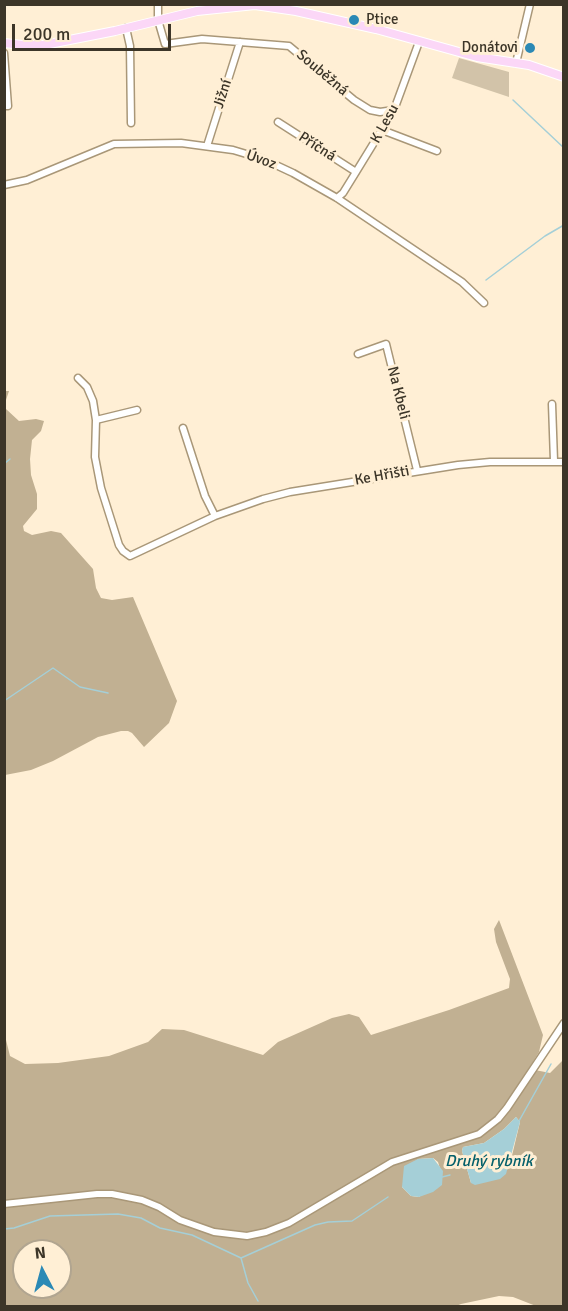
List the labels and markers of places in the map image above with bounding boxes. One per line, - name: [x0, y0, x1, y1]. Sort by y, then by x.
- place label: Ptice: [366, 11, 398, 29]
- marker: Ptice: [347, 13, 361, 27]
- place label: Donátovi: [461, 39, 518, 57]
- marker: Donátovi: [523, 41, 537, 55]

